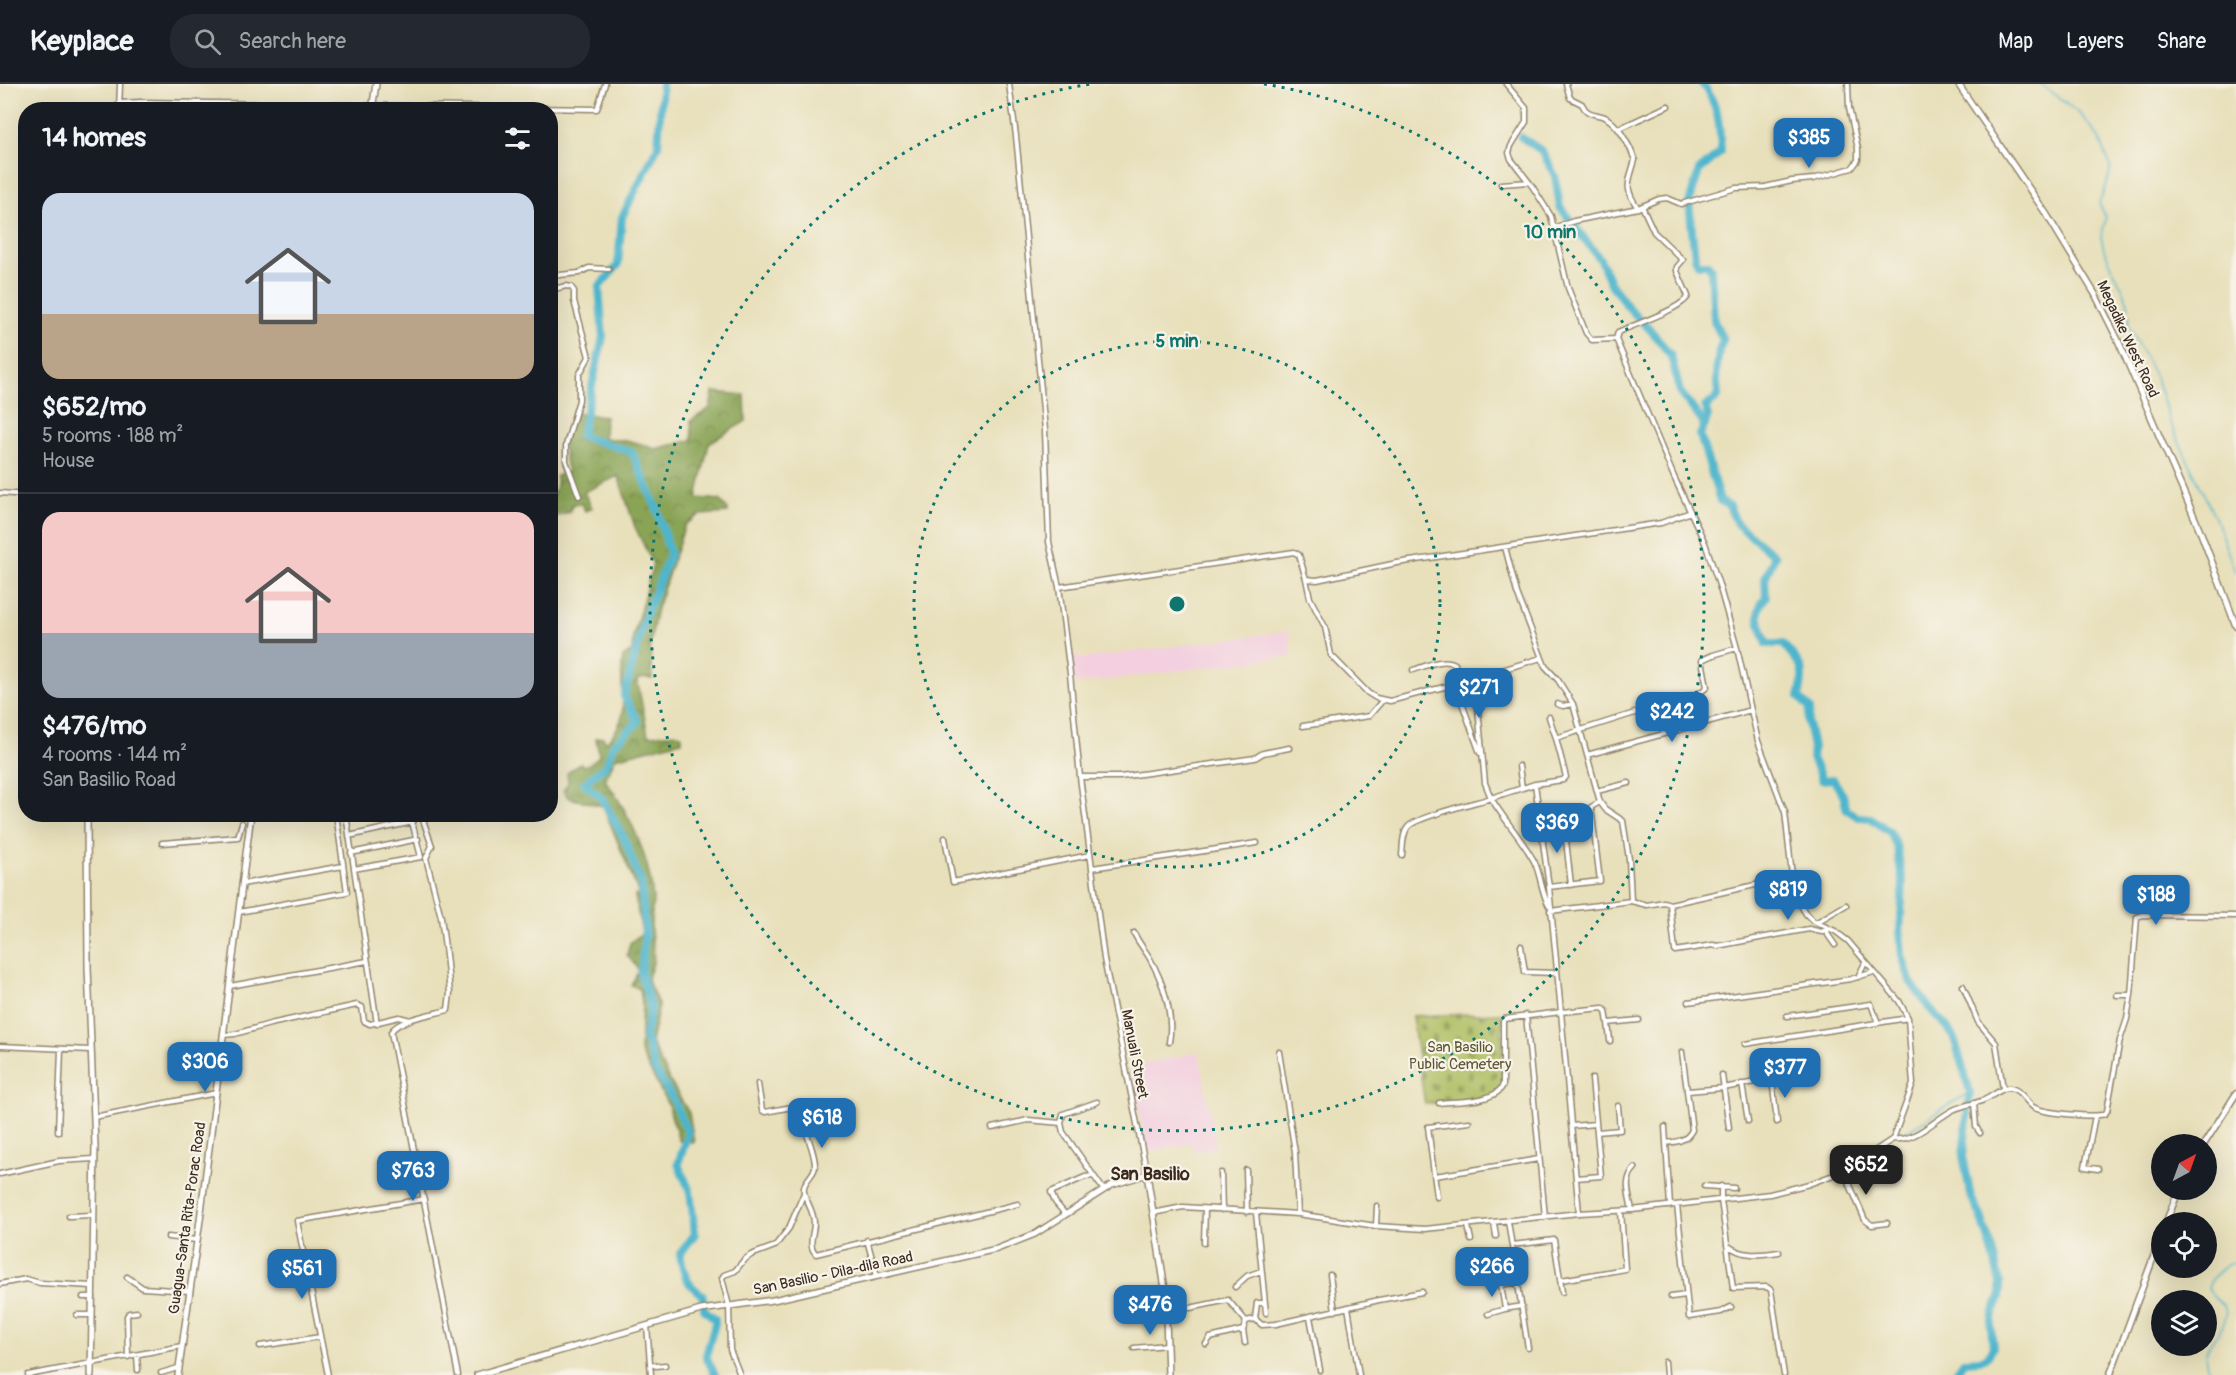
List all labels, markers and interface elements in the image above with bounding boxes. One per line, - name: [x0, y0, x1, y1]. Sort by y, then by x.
- search box: [170, 14, 590, 68]
- text: Keyplace: [30, 24, 134, 59]
- icon: search: [191, 25, 224, 58]
- text: Search here: [239, 27, 346, 55]
- text: Map: [1998, 28, 2033, 55]
- text: Layers: [2066, 28, 2124, 55]
- text: Share: [2157, 28, 2206, 55]
- pin: $385: [1773, 118, 1845, 169]
- text: 14 homes: [42, 122, 146, 154]
- icon: filters: [501, 122, 534, 155]
- text: $385: [1788, 125, 1830, 150]
- text: 10 min: [1524, 221, 1576, 244]
- icon: home: [234, 232, 342, 340]
- street label: Megadike West Road: [2092, 278, 2163, 401]
- text: 5 min: [1156, 330, 1198, 353]
- text: $652/mo: [42, 391, 146, 423]
- text: 5 rooms · 188 m²: [42, 423, 183, 448]
- text: House: [42, 448, 94, 473]
- icon: home: [234, 551, 342, 659]
- centre of rings: [1167, 594, 1187, 614]
- pin: $271: [1443, 668, 1515, 719]
- text: $271: [1459, 675, 1499, 700]
- pin: $242: [1636, 692, 1708, 743]
- text: $242: [1650, 699, 1694, 724]
- text: $476/mo: [42, 710, 146, 742]
- text: 4 rooms · 144 m²: [42, 742, 187, 767]
- text: San Basilio Road: [42, 767, 176, 792]
- pin: $369: [1521, 803, 1593, 854]
- text: $369: [1535, 810, 1579, 835]
- pin: $819: [1752, 870, 1824, 921]
- pin: $188: [2120, 875, 2192, 926]
- text: $819: [1768, 877, 1808, 902]
- text: $188: [2137, 882, 2175, 907]
- street label: Manuali Street: [1117, 1008, 1153, 1101]
- park label: San Basilio Public Cemetery: [1409, 1038, 1512, 1074]
- pin: $306: [169, 1042, 241, 1093]
- pin: $377: [1749, 1048, 1821, 1099]
- text: $306: [181, 1049, 229, 1074]
- text: $377: [1763, 1055, 1807, 1080]
- pin: $618: [786, 1098, 858, 1149]
- text: $618: [802, 1105, 842, 1130]
- street label: Guagua-Santa Rita-Porac Road: [165, 1121, 210, 1315]
- north arrow: [2151, 1134, 2217, 1200]
- map controls: [2151, 1134, 2217, 1356]
- pin: $652: [1830, 1145, 1902, 1196]
- pin: $763: [377, 1151, 449, 1202]
- text: $652: [1844, 1152, 1888, 1177]
- text: $763: [391, 1158, 435, 1183]
- district label: San Basilio: [1110, 1163, 1190, 1186]
- button: locate: [2151, 1212, 2217, 1278]
- street label: San Basilio - Dila-dila Road: [751, 1247, 915, 1300]
- pin: $266: [1456, 1247, 1528, 1298]
- pin: $561: [266, 1249, 338, 1300]
- text: $266: [1469, 1254, 1515, 1279]
- text: $561: [281, 1256, 323, 1281]
- pin: $476: [1114, 1285, 1186, 1336]
- button: layers: [2151, 1290, 2217, 1356]
- text: $476: [1128, 1292, 1172, 1317]

